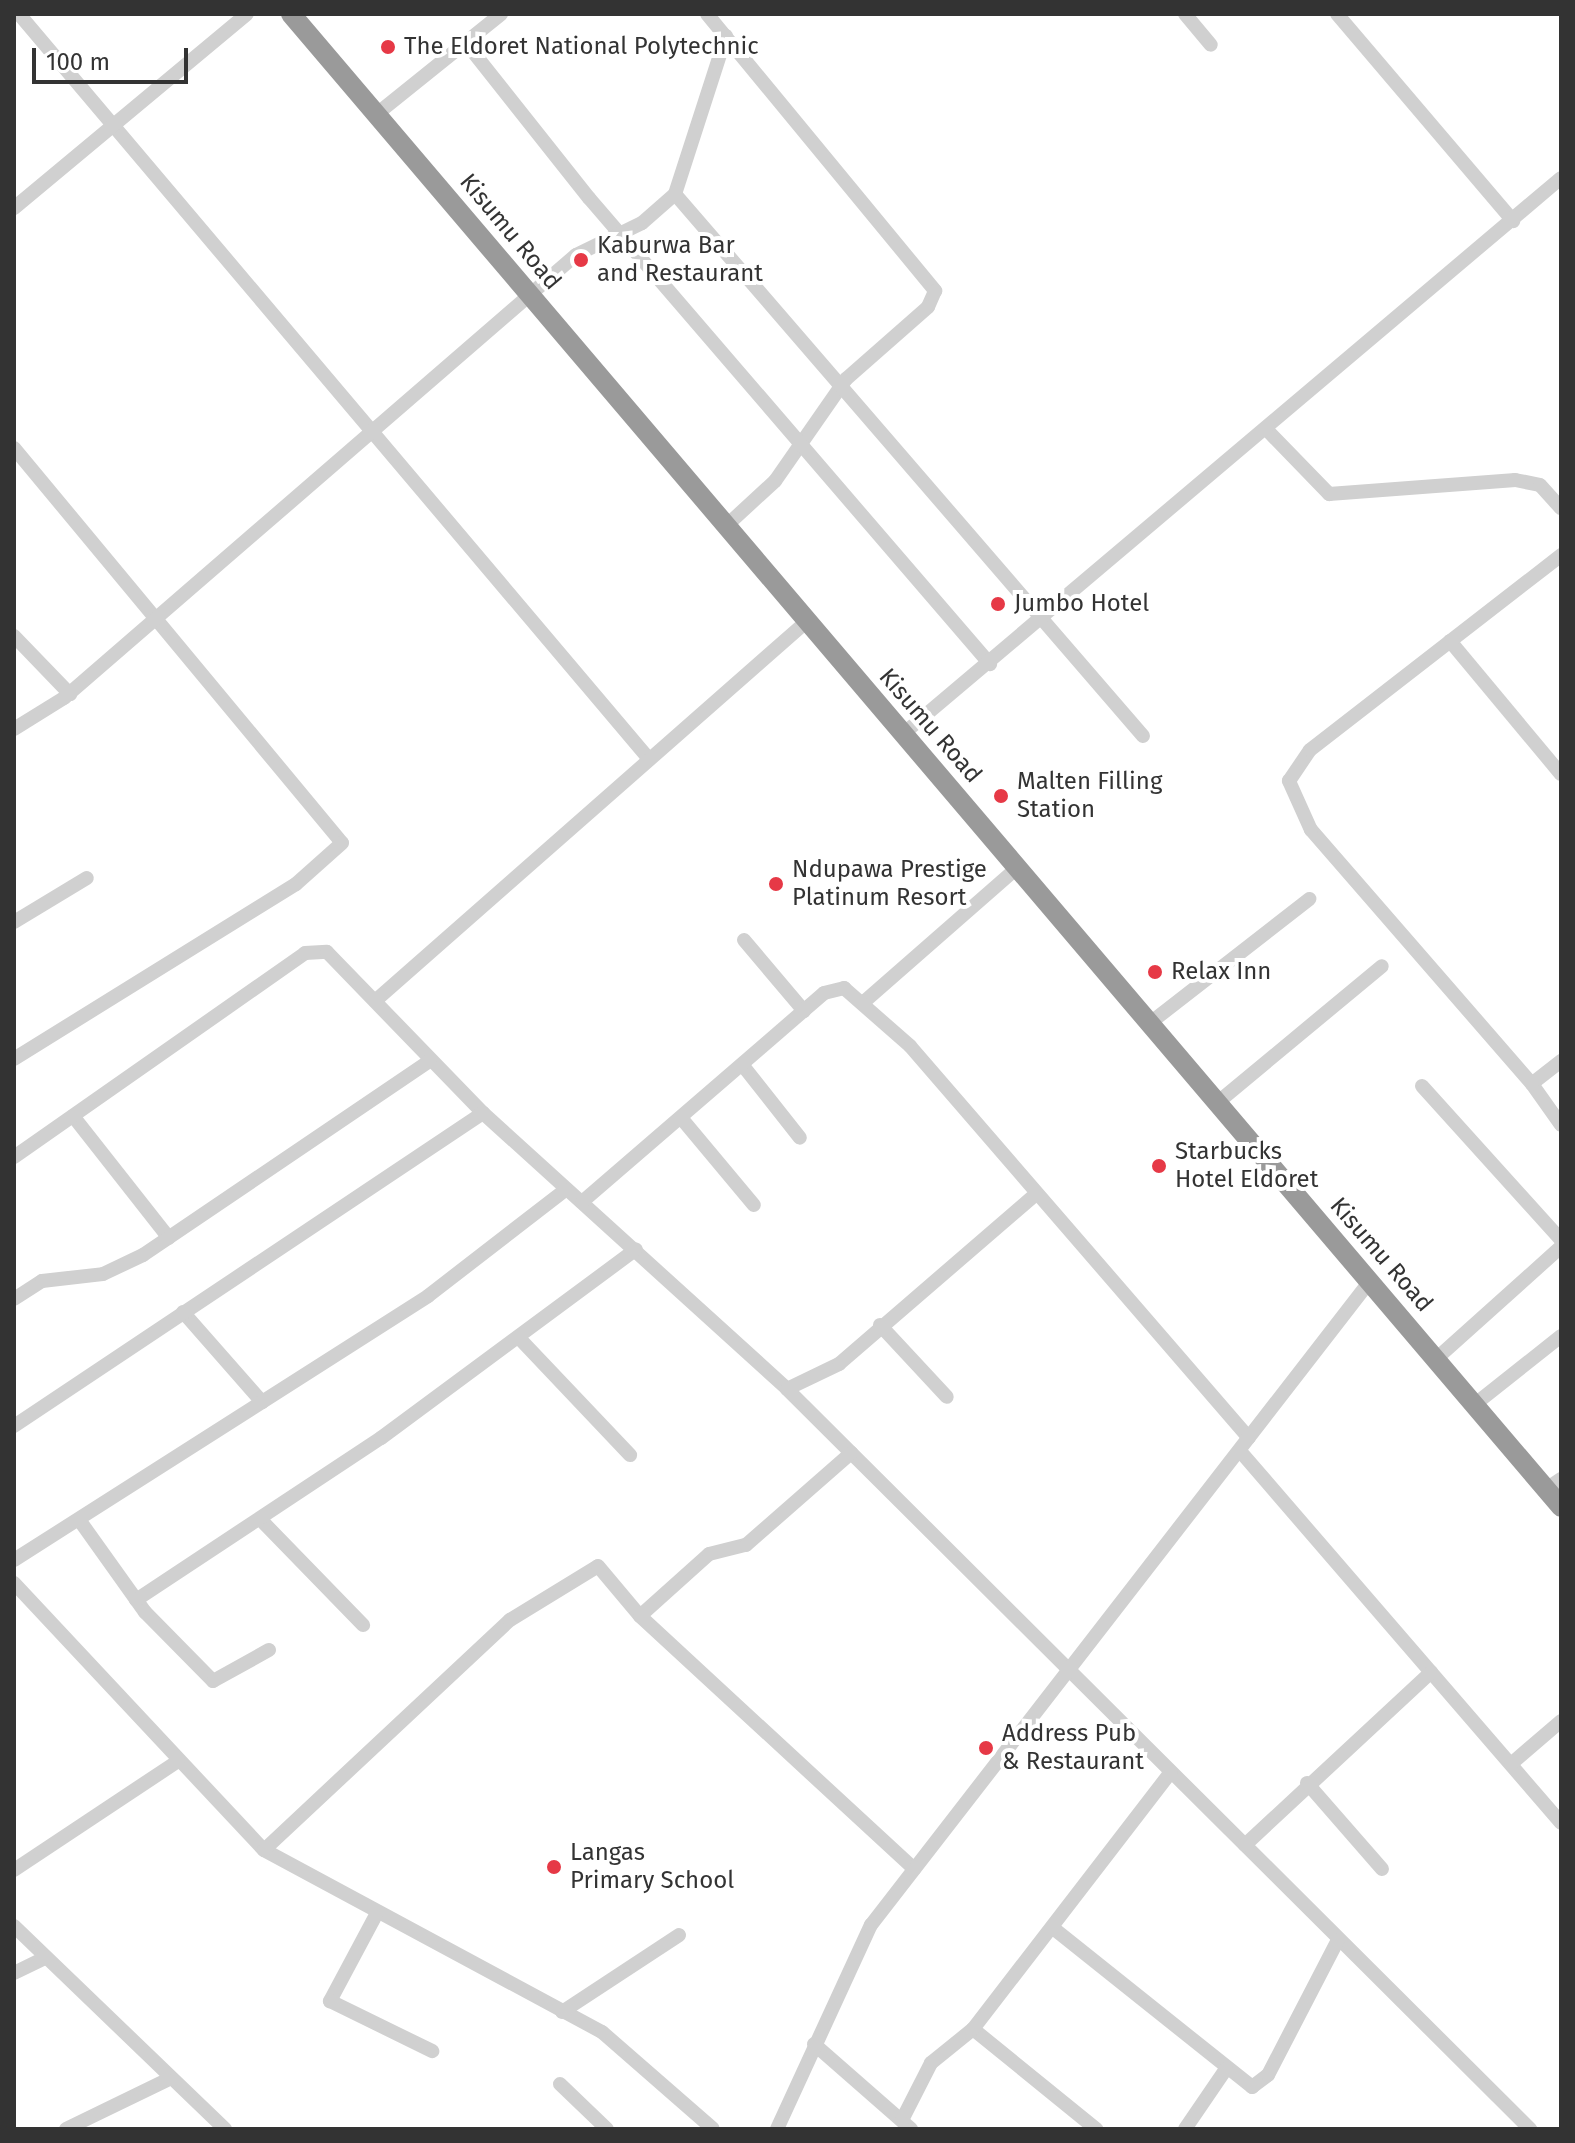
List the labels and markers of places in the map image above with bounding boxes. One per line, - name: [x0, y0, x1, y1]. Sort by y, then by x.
- place label: The Eldoret National Polytechnic: [404, 33, 759, 61]
- marker: The Eldoret National Polytechnic: [379, 38, 397, 56]
- place label: Kaburwa Bar and Restaurant: [597, 232, 763, 288]
- marker: Kaburwa Bar and Restaurant: [572, 251, 590, 269]
- place label: Jumbo Hotel: [1014, 590, 1149, 618]
- marker: Jumbo Hotel: [989, 595, 1007, 613]
- place label: Malten Filling Station: [1017, 768, 1162, 824]
- marker: Malten Filling Station: [992, 787, 1010, 805]
- place label: Ndupawa Prestige Platinum Resort: [792, 856, 987, 912]
- marker: Ndupawa Prestige Platinum Resort: [767, 875, 785, 893]
- place label: Relax Inn: [1171, 958, 1271, 986]
- marker: Relax Inn: [1146, 963, 1164, 981]
- place label: Starbucks Hotel Eldoret: [1175, 1138, 1318, 1194]
- marker: Starbucks Hotel Eldoret: [1150, 1157, 1168, 1175]
- place label: Address Pub & Restaurant: [1002, 1720, 1144, 1776]
- marker: Address Pub & Restaurant: [977, 1739, 995, 1757]
- place label: Langas Primary School: [570, 1839, 734, 1895]
- marker: Langas Primary School: [545, 1858, 563, 1876]

